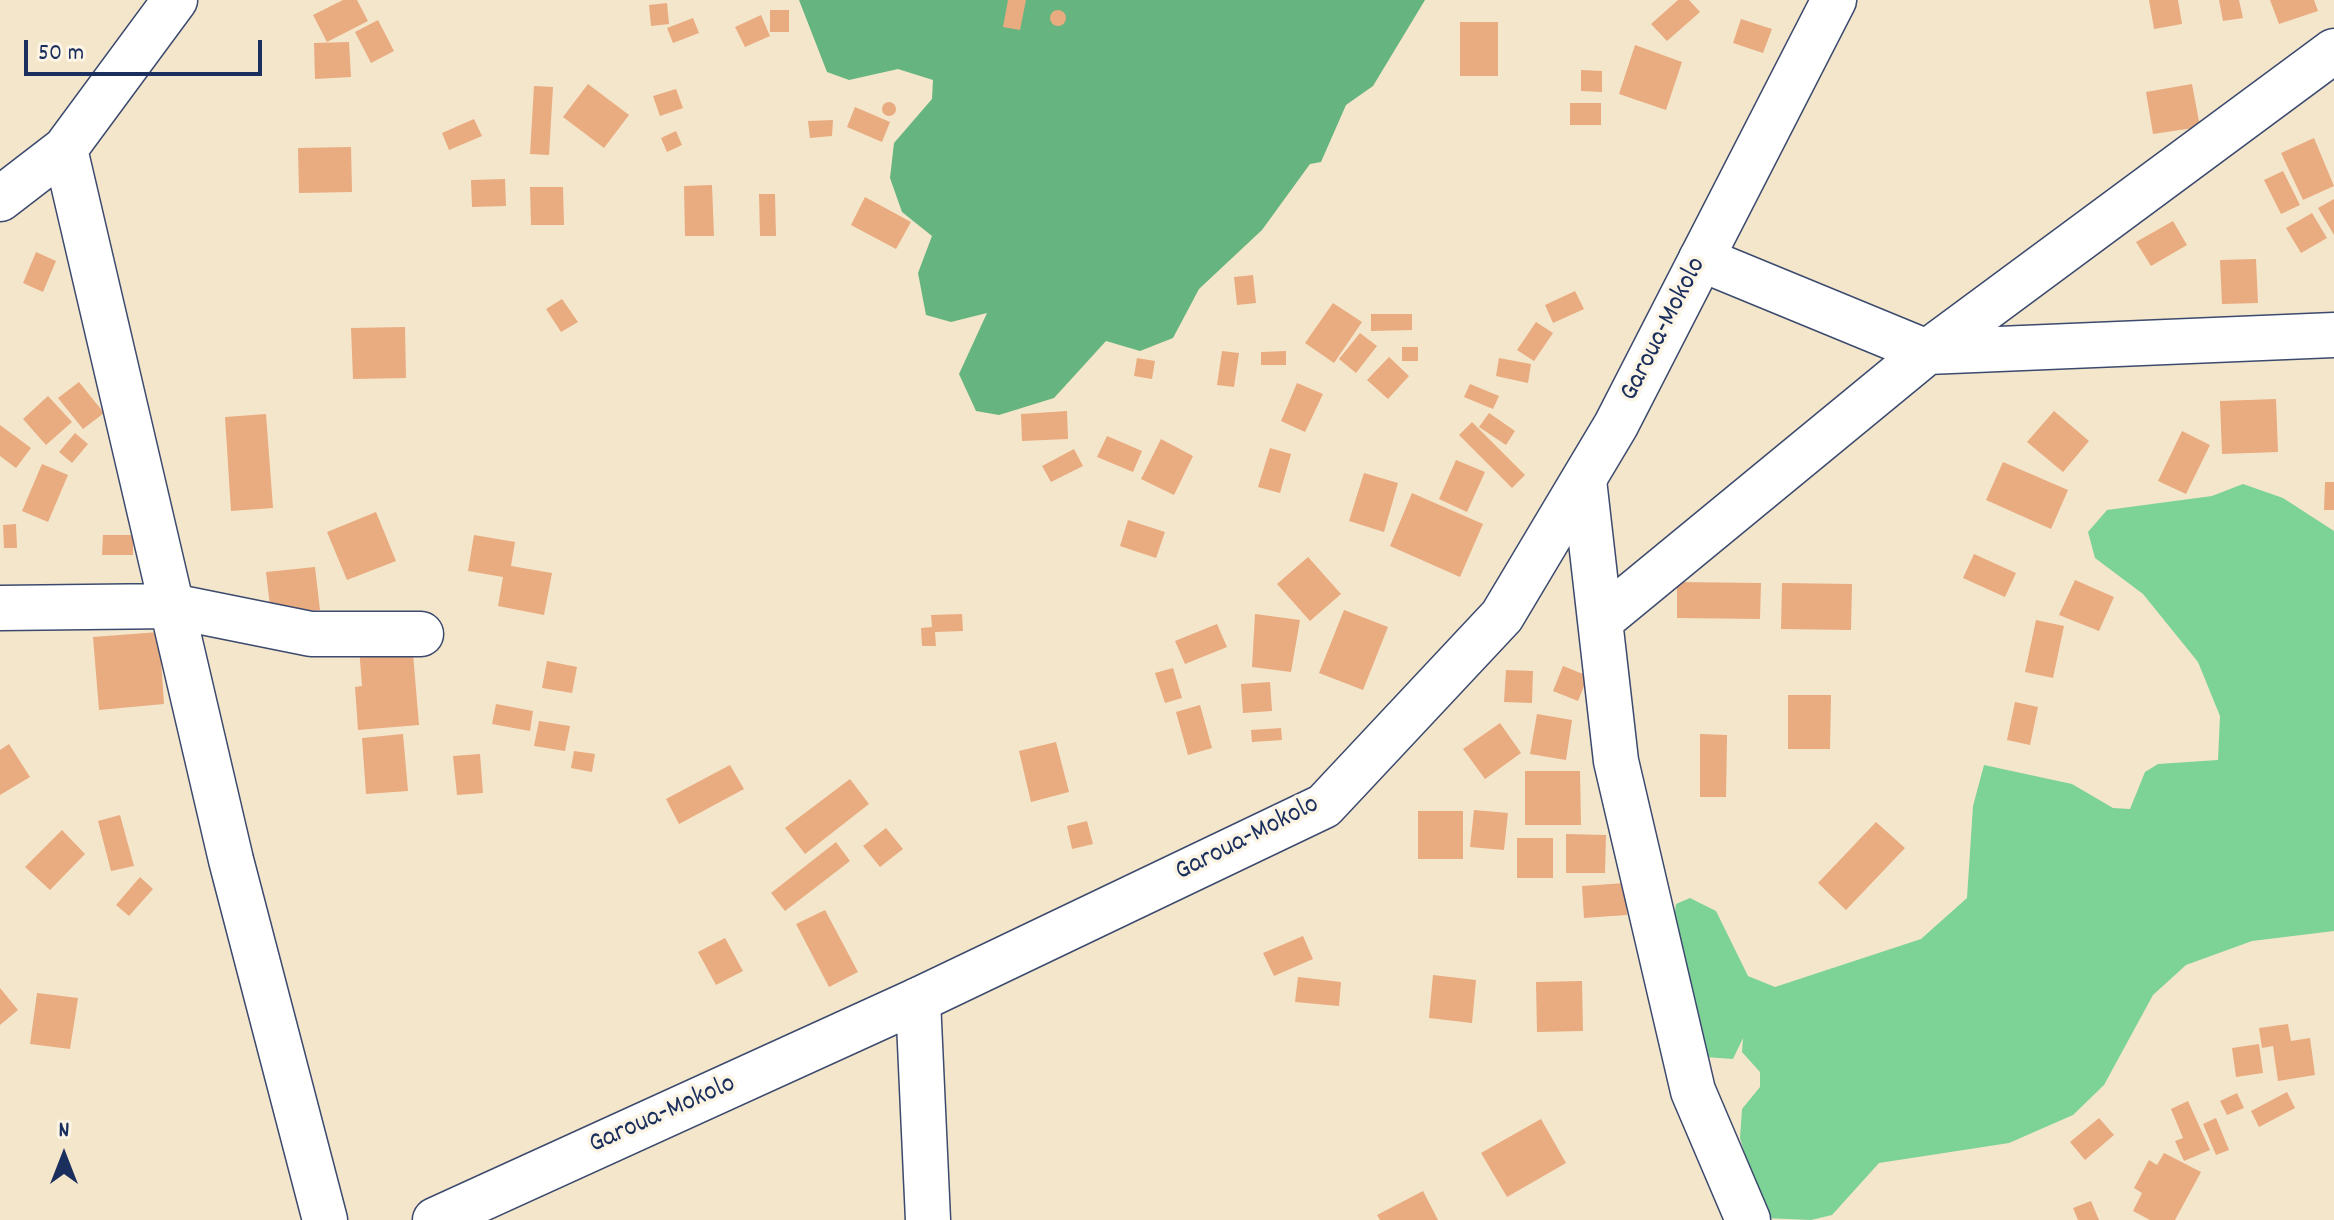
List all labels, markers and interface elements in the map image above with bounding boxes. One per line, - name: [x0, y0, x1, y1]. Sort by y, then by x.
- scale bar: [28, 24, 266, 74]
- text: 50 m: [38, 37, 84, 71]
- street label: Garoua-Mokolo: [1614, 253, 1716, 407]
- street label: Garoua-Mokolo: [1171, 789, 1325, 891]
- street label: Garoua-Mokolo: [585, 1069, 741, 1163]
- north arrow: [24, 1116, 104, 1196]
- text: N: [59, 1116, 69, 1147]

